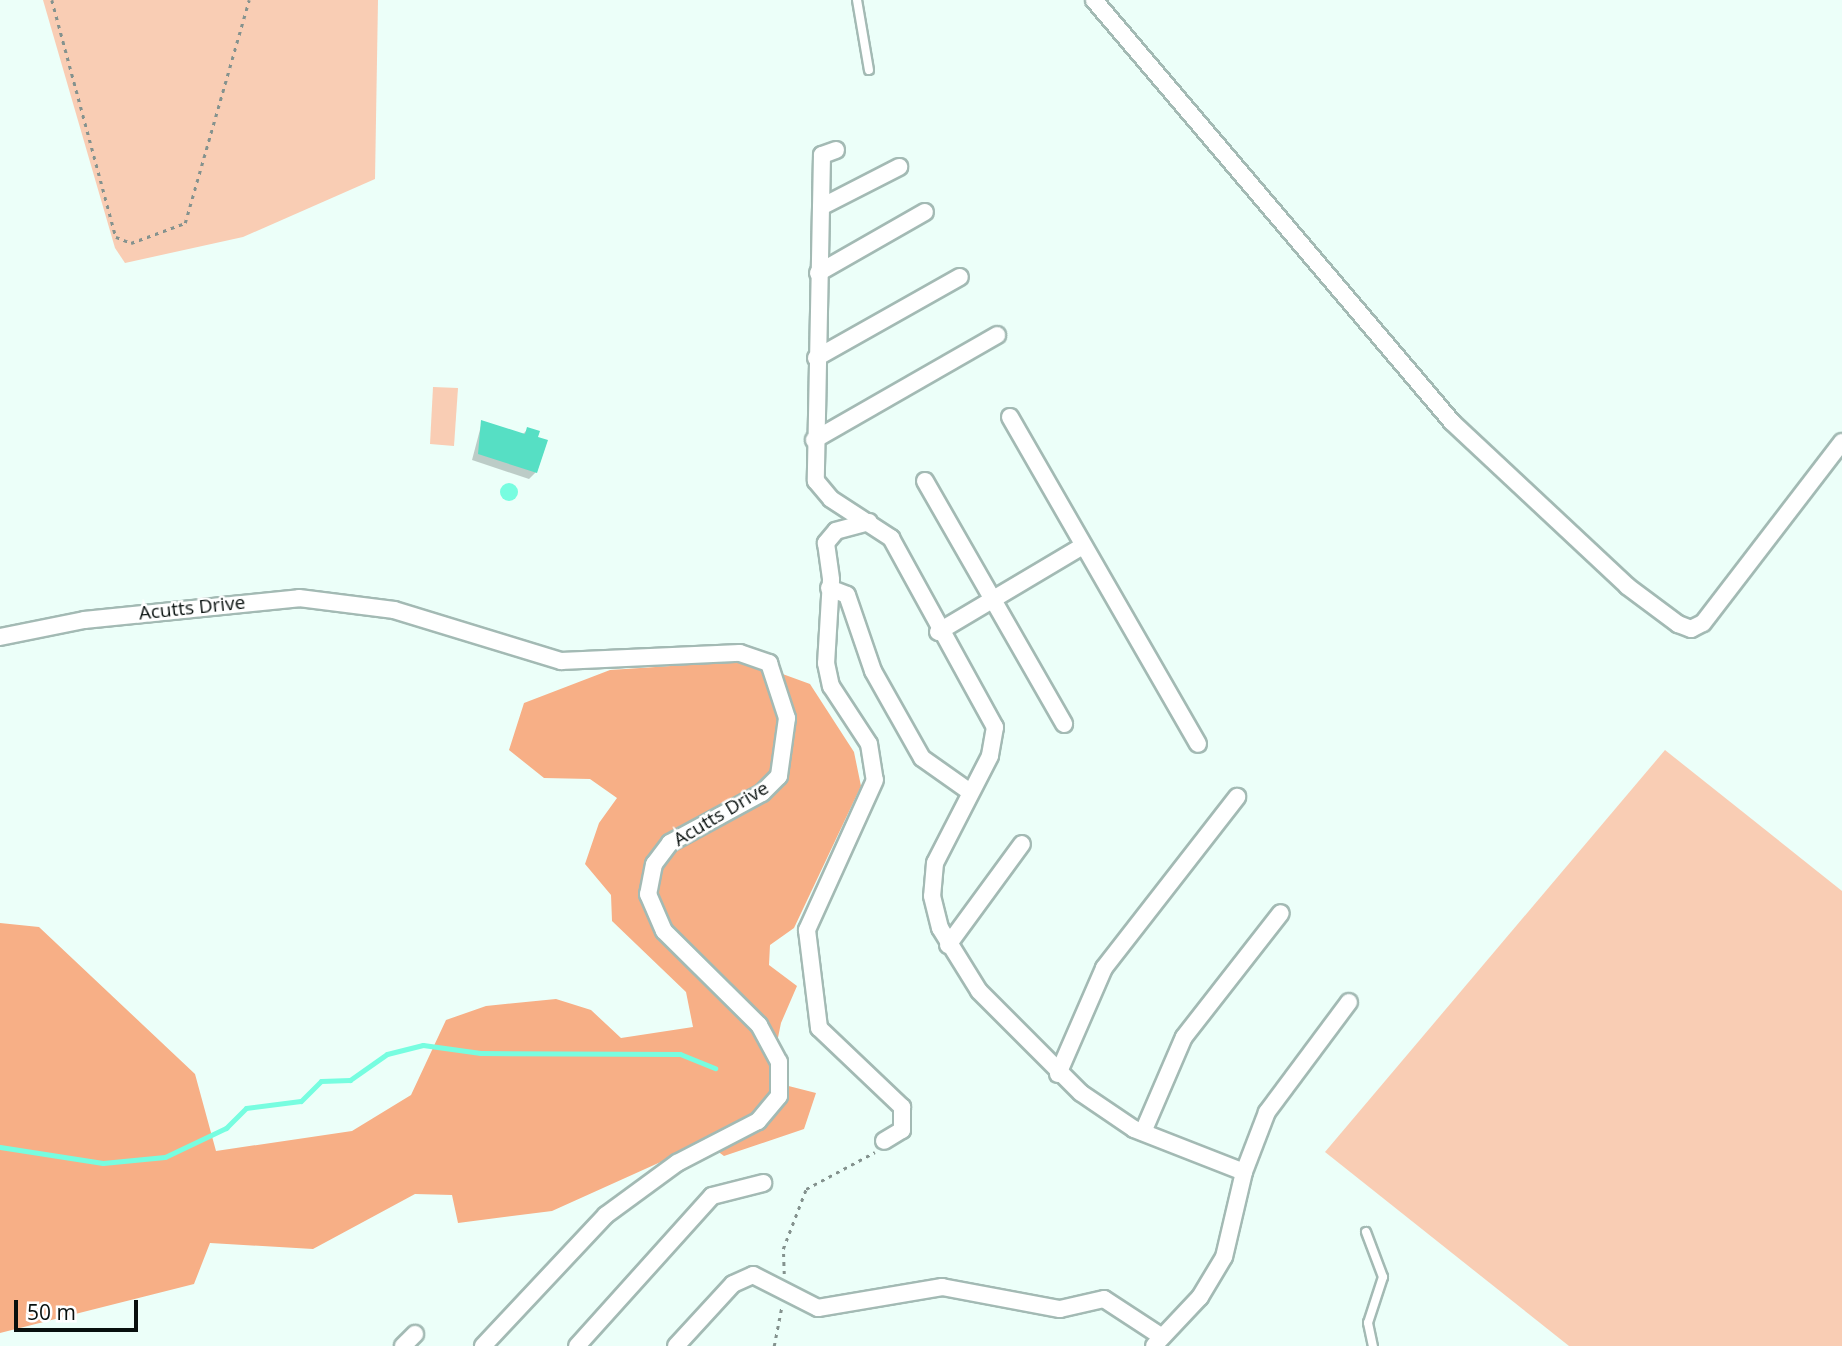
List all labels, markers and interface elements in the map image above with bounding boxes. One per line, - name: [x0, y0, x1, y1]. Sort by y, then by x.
- street label: Acutts Drive: [138, 591, 246, 625]
- street label: Acutts Drive: [669, 777, 773, 851]
- scale bar: [18, 1286, 142, 1330]
- text: 50 m: [27, 1298, 76, 1326]

